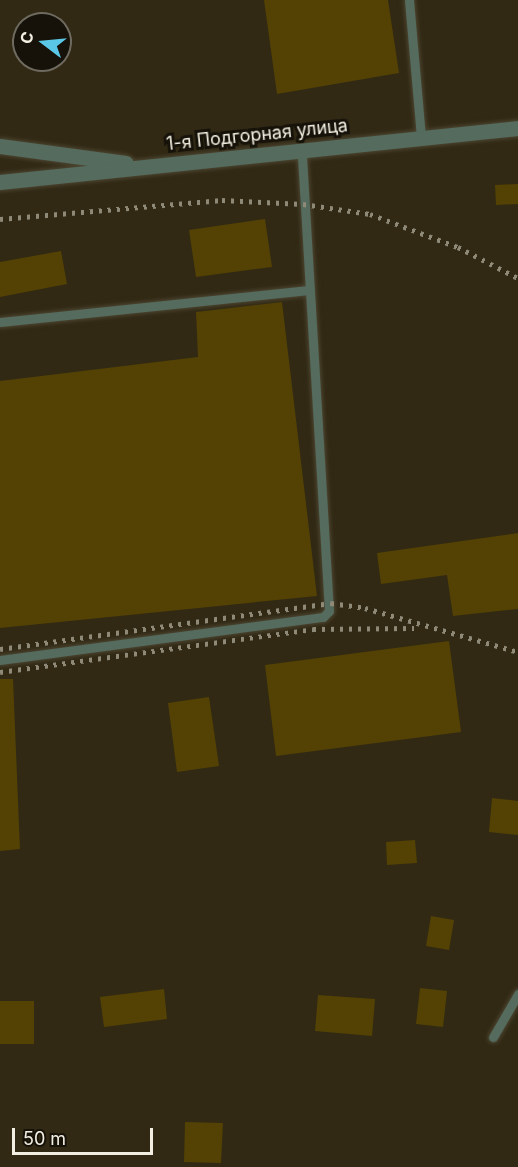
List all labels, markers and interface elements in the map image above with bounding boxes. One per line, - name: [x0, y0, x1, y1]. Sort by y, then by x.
- north arrow: [12, 12, 72, 72]
- text: С: [15, 29, 38, 46]
- street label: 1-я Подгорная улица: [165, 115, 349, 155]
- scale bar: [15, 1116, 156, 1154]
- text: 50 m: [23, 1128, 66, 1149]

